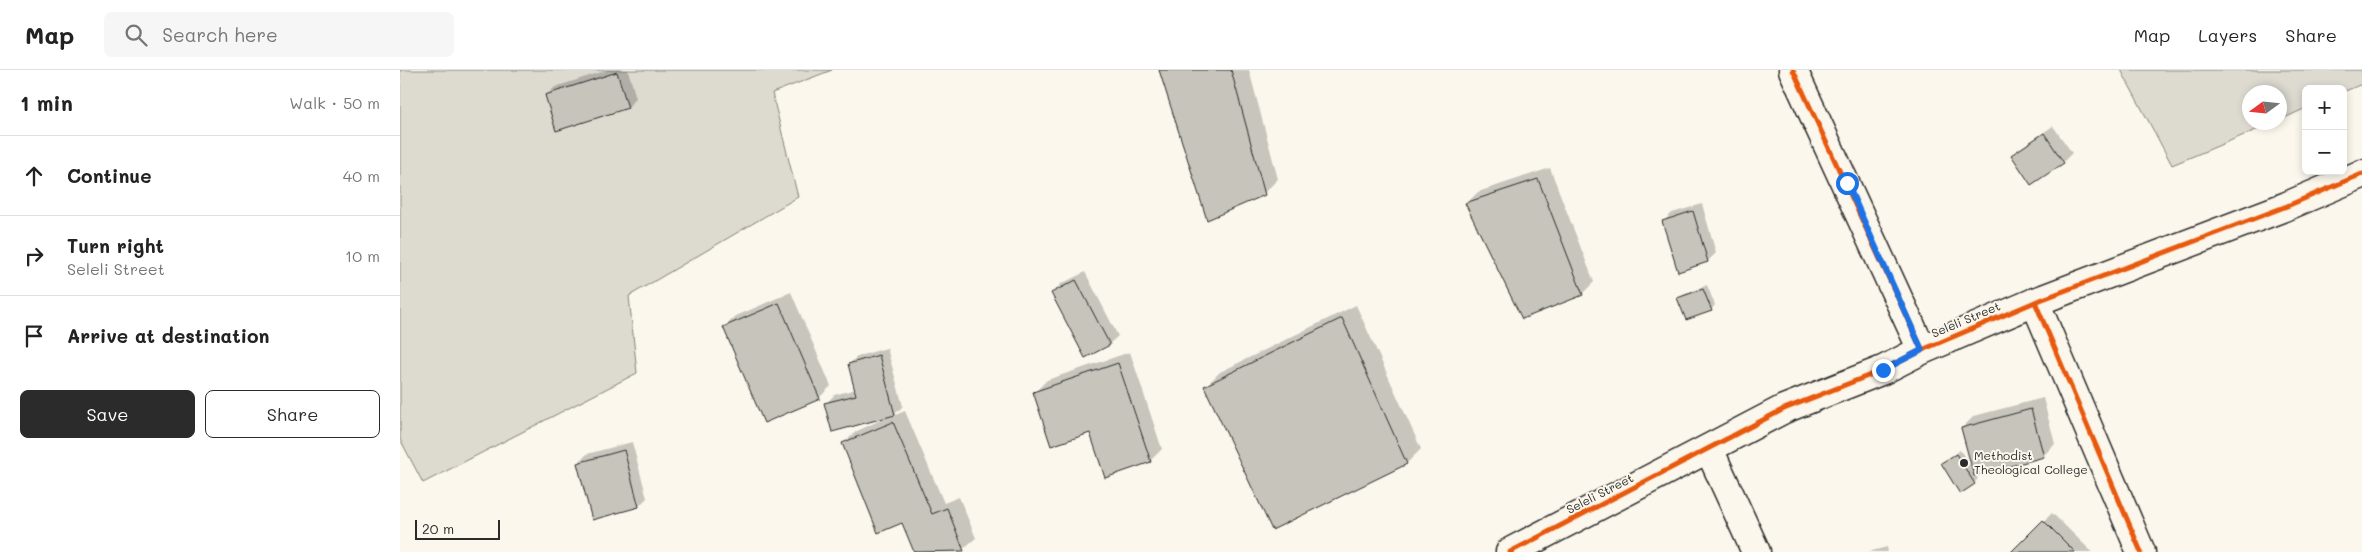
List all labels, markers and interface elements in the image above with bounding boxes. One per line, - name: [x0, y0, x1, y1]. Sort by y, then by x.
- search box: [104, 12, 454, 57]
- text: Map: [25, 19, 74, 50]
- icon: search: [122, 21, 150, 49]
- text: Search here: [162, 22, 278, 47]
- text: Map: [2134, 23, 2170, 47]
- text: Layers: [2198, 23, 2257, 47]
- text: Share: [2285, 23, 2337, 47]
- north arrow: [2242, 85, 2287, 130]
- map controls: [2302, 85, 2347, 175]
- button: +: [2302, 85, 2347, 130]
- text: 1 min: [20, 89, 73, 116]
- text: Walk · 50 m: [289, 92, 380, 113]
- button: −: [2302, 130, 2347, 175]
- icon: ahead: [20, 162, 48, 190]
- text: Continue: [67, 163, 152, 188]
- text: 40 m: [343, 165, 380, 186]
- route start: [1836, 172, 1859, 195]
- text: Turn right: [67, 233, 164, 258]
- icon: right: [20, 242, 48, 270]
- text: 10 m: [345, 245, 380, 266]
- text: Seleli Street: [67, 258, 165, 279]
- street label: Seleli Street: [1929, 297, 2002, 341]
- icon: arrive: [20, 322, 48, 350]
- text: Arrive at destination: [67, 323, 270, 348]
- route end: [1872, 359, 1895, 382]
- button: Save: [20, 390, 195, 438]
- button: Share: [205, 390, 380, 438]
- place label: Methodist Theological College: [1974, 447, 2088, 477]
- marker: Methodist Theological College: [1958, 457, 1970, 469]
- street label: Seleli Street: [1563, 469, 1636, 517]
- scale bar: [415, 517, 500, 540]
- text: 20 m: [422, 519, 454, 538]

